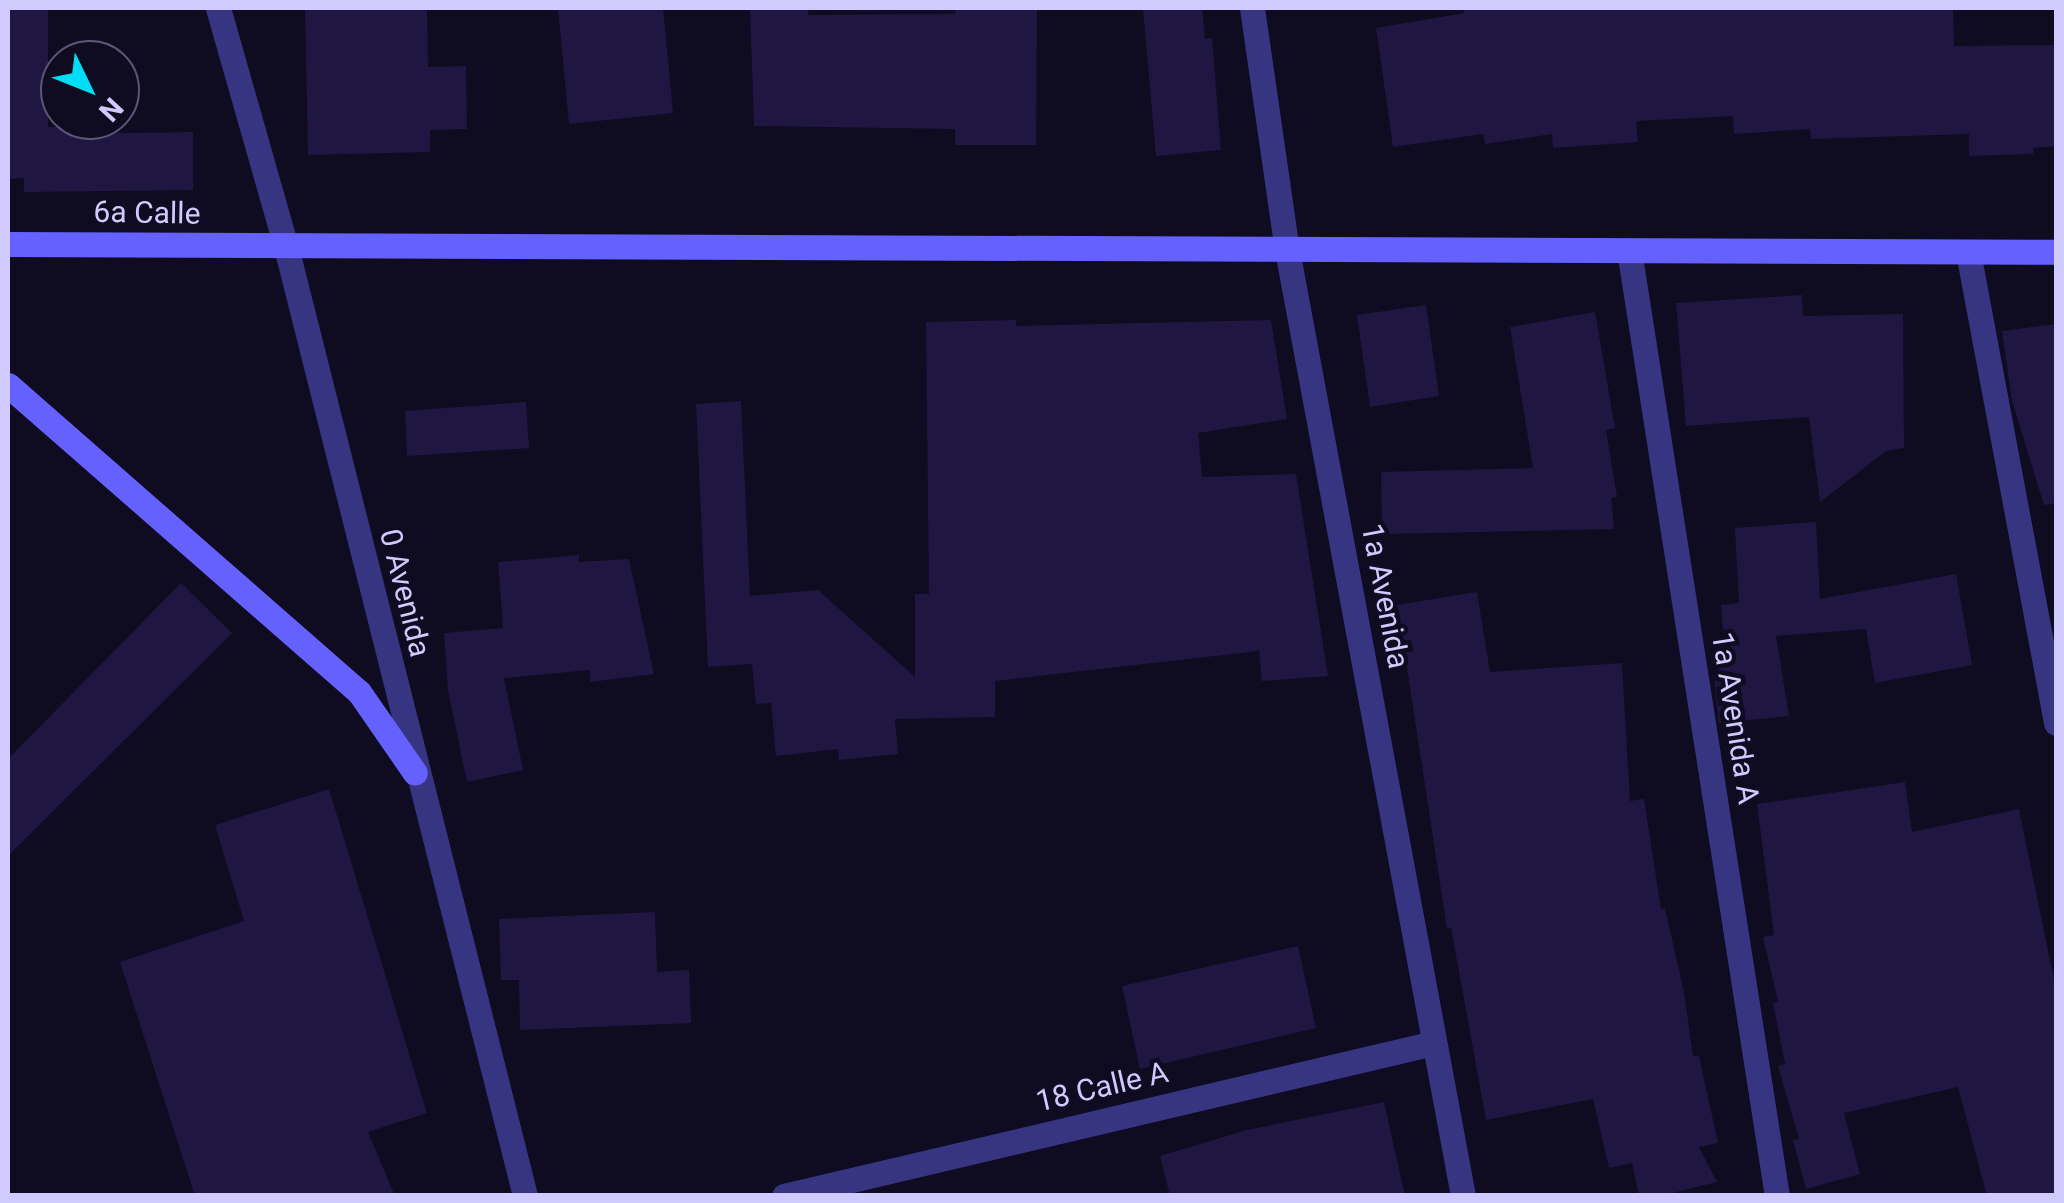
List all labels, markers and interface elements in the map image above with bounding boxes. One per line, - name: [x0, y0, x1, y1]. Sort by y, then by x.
- north arrow: [40, 40, 140, 140]
- text: N: [92, 91, 130, 128]
- street label: 6a Calle: [93, 194, 201, 232]
- street label: 1a Avenida: [1353, 521, 1417, 671]
- street label: 0 Avenida: [372, 525, 438, 661]
- street label: 1a Avenida A: [1704, 629, 1766, 807]
- street label: 18 Calle A: [1032, 1054, 1172, 1120]

